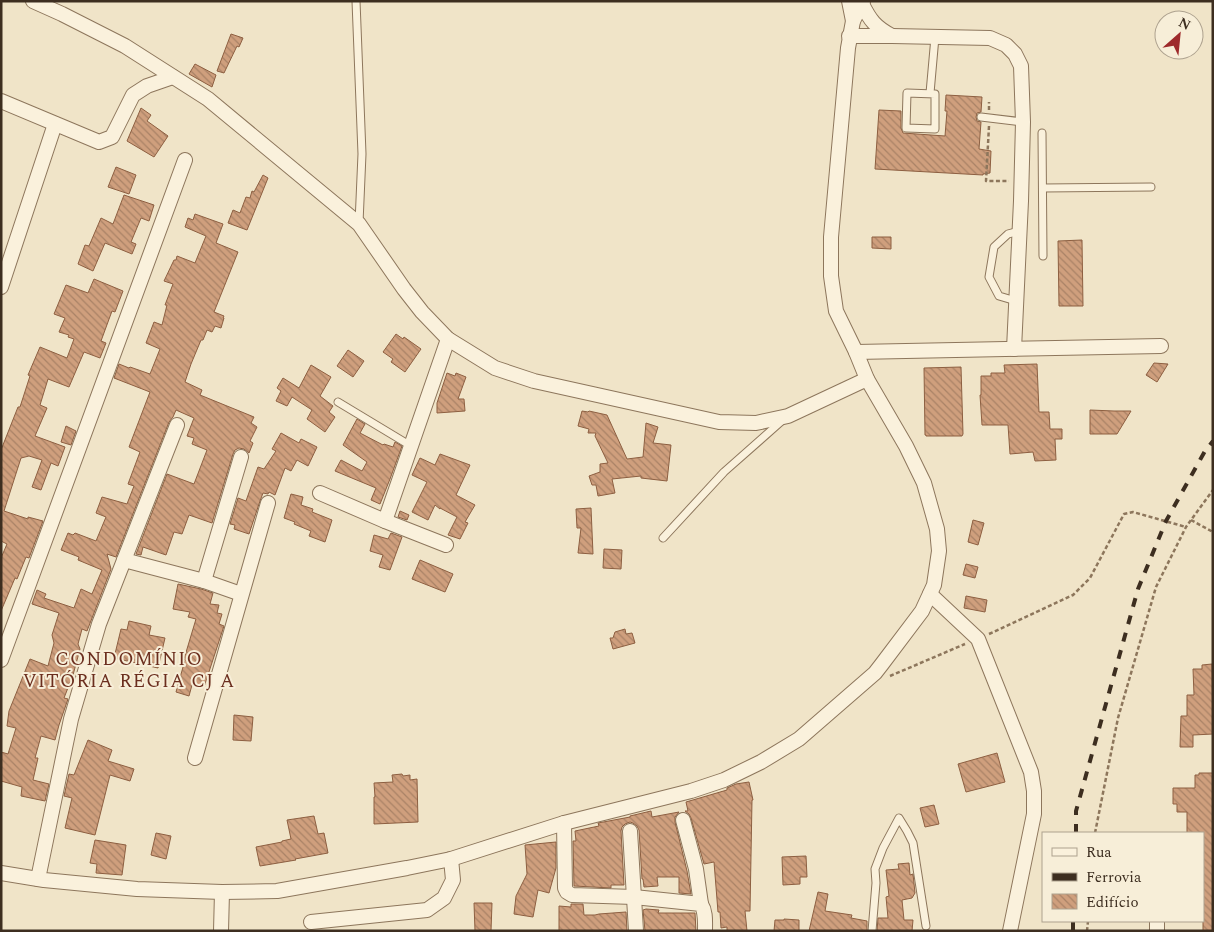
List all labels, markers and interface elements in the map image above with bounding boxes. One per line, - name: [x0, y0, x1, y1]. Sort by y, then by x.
- north arrow: [1154, 10, 1204, 60]
- text: N: [1175, 12, 1195, 36]
- district label: CONDOMÍNIO VITÓRIA RÉGIA CJ A: [23, 645, 235, 696]
- legend: [1042, 832, 1204, 922]
- text: Rua: [1086, 841, 1112, 864]
- text: Ferrovia: [1086, 866, 1142, 889]
- text: Edifício: [1086, 891, 1139, 914]

